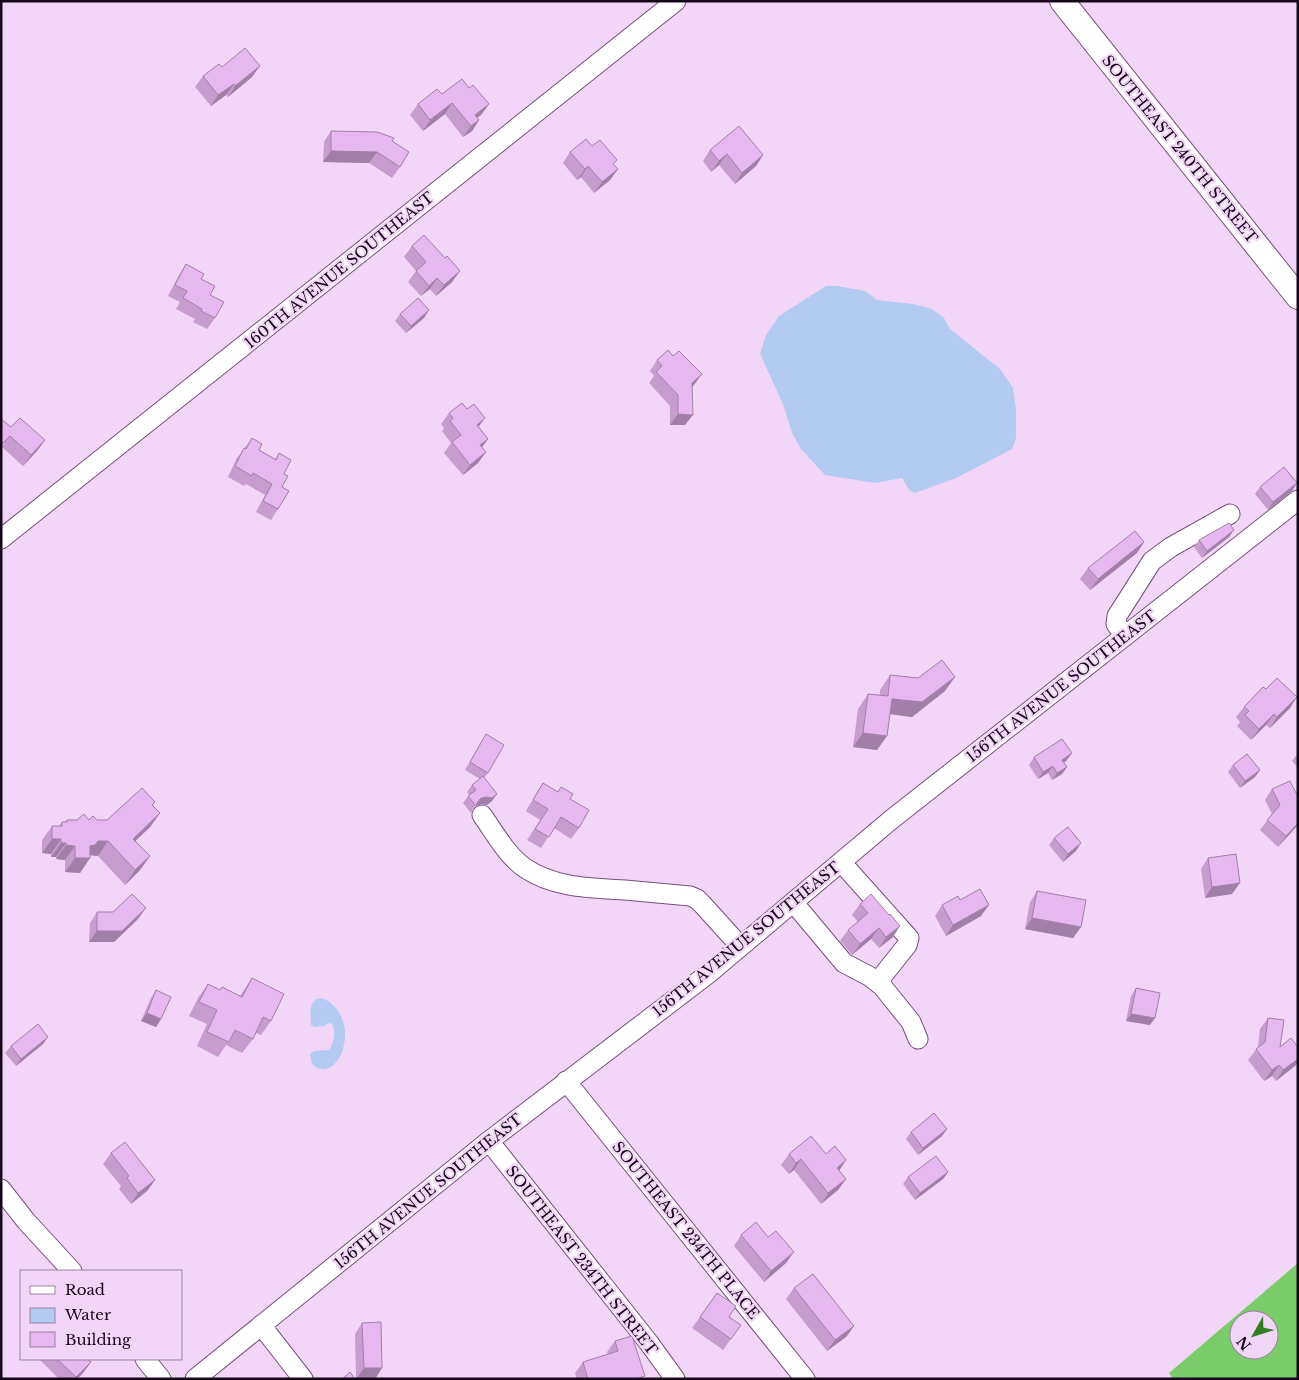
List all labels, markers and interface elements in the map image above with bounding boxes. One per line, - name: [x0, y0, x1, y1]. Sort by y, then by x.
- street label: SOUTHEAST 240TH STREET: [1098, 51, 1262, 247]
- street label: 160TH AVENUE SOUTHEAST: [241, 188, 437, 352]
- street label: 156TH AVENUE SOUTHEAST: [962, 606, 1160, 766]
- street label: 156TH AVENUE SOUTHEAST: [648, 857, 844, 1021]
- street label: 156TH AVENUE SOUTHEAST: [330, 1109, 526, 1273]
- street label: SOUTHEAST 234TH PLACE: [608, 1137, 764, 1323]
- street label: SOUTHEAST 234TH STREET: [502, 1162, 662, 1358]
- legend: [20, 1270, 182, 1360]
- text: Road: [65, 1280, 105, 1299]
- text: Water: [64, 1305, 112, 1324]
- north arrow: [1229, 1310, 1279, 1360]
- text: Building: [65, 1330, 132, 1349]
- text: N: [1233, 1332, 1255, 1354]

